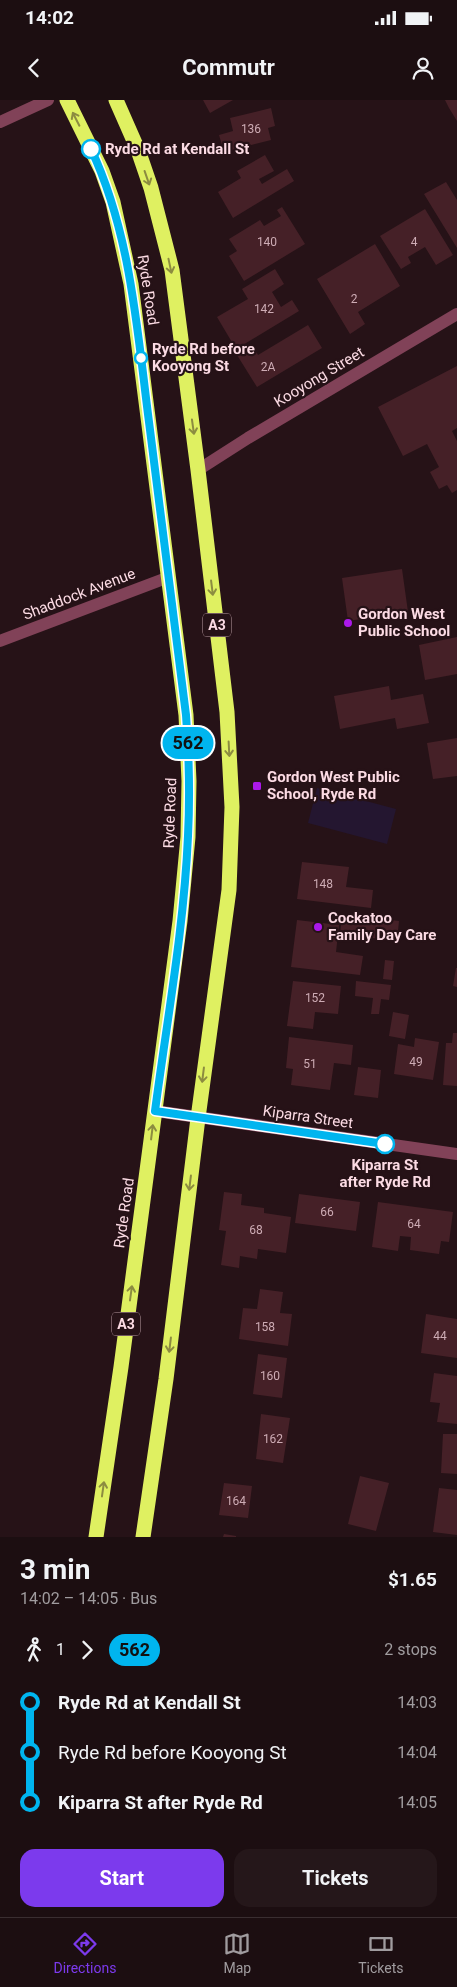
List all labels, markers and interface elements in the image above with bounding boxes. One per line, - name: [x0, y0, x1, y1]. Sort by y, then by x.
- text: 14:02: [25, 6, 74, 29]
- icon: back: [20, 54, 48, 82]
- icon: person: [409, 54, 437, 82]
- text: Commutr: [182, 55, 275, 80]
- one-way arrow: [71, 111, 81, 126]
- house number: 136: [241, 122, 261, 136]
- marker: Ryde Rd at Kendall St: [81, 139, 101, 159]
- place label: Ryde Rd at Kendall St: [105, 140, 249, 158]
- one-way arrow: [143, 169, 152, 185]
- house number: 140: [257, 235, 277, 249]
- house number: 4: [411, 235, 418, 249]
- street label: Ryde Road: [134, 254, 162, 326]
- one-way arrow: [166, 257, 176, 273]
- house number: 2: [351, 292, 358, 306]
- house number: 142: [254, 302, 274, 316]
- place label: Ryde Rd before Kooyong St: [152, 340, 255, 375]
- street label: Kooyong Street: [271, 343, 367, 411]
- marker: Ryde Rd before Kooyong St: [134, 351, 148, 365]
- house number: 2A: [261, 360, 275, 374]
- one-way arrow: [188, 418, 198, 434]
- street label: Shaddock Avenue: [20, 564, 138, 624]
- one-way arrow: [207, 579, 217, 595]
- place label: Gordon West Public School: [358, 605, 450, 640]
- road number: A3: [203, 614, 231, 636]
- marker: Gordon West Public School: [342, 617, 354, 629]
- line badge: 562: [159, 727, 217, 759]
- text: 562: [173, 732, 203, 753]
- one-way arrow: [225, 741, 234, 757]
- place label: Gordon West Public School, Ryde Rd: [267, 768, 400, 803]
- street label: Ryde Road: [160, 777, 180, 849]
- marker: Gordon West Public School, Ryde Rd: [251, 780, 263, 792]
- house number: 148: [313, 877, 333, 891]
- place label: Cockatoo Family Day Care: [328, 909, 436, 944]
- marker: Cockatoo Family Day Care: [312, 921, 324, 933]
- house number: 152: [305, 991, 325, 1005]
- house number: 49: [409, 1055, 423, 1069]
- house number: 51: [303, 1057, 317, 1071]
- one-way arrow: [198, 1067, 208, 1083]
- street label: Kiparra Street: [262, 1102, 354, 1132]
- one-way arrow: [147, 1124, 157, 1140]
- marker: Kiparra St after Ryde Rd: [375, 1134, 395, 1154]
- place label: Kiparra St after Ryde Rd: [339, 1156, 431, 1191]
- one-way arrow: [185, 1175, 195, 1191]
- street label: Ryde Road: [110, 1177, 138, 1249]
- house number: 66: [320, 1205, 334, 1219]
- house number: 64: [407, 1217, 421, 1231]
- house number: 68: [249, 1223, 263, 1237]
- one-way arrow: [126, 1286, 136, 1302]
- road number: A3: [112, 1312, 140, 1336]
- house number: 158: [255, 1320, 275, 1334]
- house number: 44: [433, 1329, 447, 1343]
- one-way arrow: [165, 1336, 175, 1352]
- house number: 160: [260, 1369, 280, 1383]
- house number: 162: [263, 1432, 283, 1446]
- one-way arrow: [98, 1481, 108, 1497]
- house number: 164: [226, 1494, 246, 1508]
- text: 3 min: [20, 1553, 90, 1586]
- text: $1.65: [388, 1568, 437, 1591]
- text: 14:02 – 14:05 · Bus: [20, 1589, 157, 1608]
- icon: walk: [20, 1636, 48, 1664]
- icon: forward: [73, 1636, 101, 1664]
- text: 562: [119, 1639, 150, 1660]
- text: 1: [56, 1640, 65, 1659]
- text: 2 stops: [384, 1640, 437, 1659]
- text: Ryde Rd at Kendall St: [58, 1691, 241, 1714]
- text: 14:03: [397, 1693, 437, 1712]
- text: Ryde Rd before Kooyong St: [58, 1741, 287, 1764]
- text: 14:04: [397, 1743, 437, 1762]
- text: Kiparra St after Ryde Rd: [58, 1791, 263, 1814]
- text: 14:05: [397, 1793, 437, 1812]
- button: Start: [20, 1849, 224, 1907]
- button: Tickets: [234, 1849, 437, 1907]
- tab: Directions: [53, 1930, 116, 1976]
- tab: Map: [223, 1930, 251, 1976]
- tab: Tickets: [358, 1930, 404, 1976]

